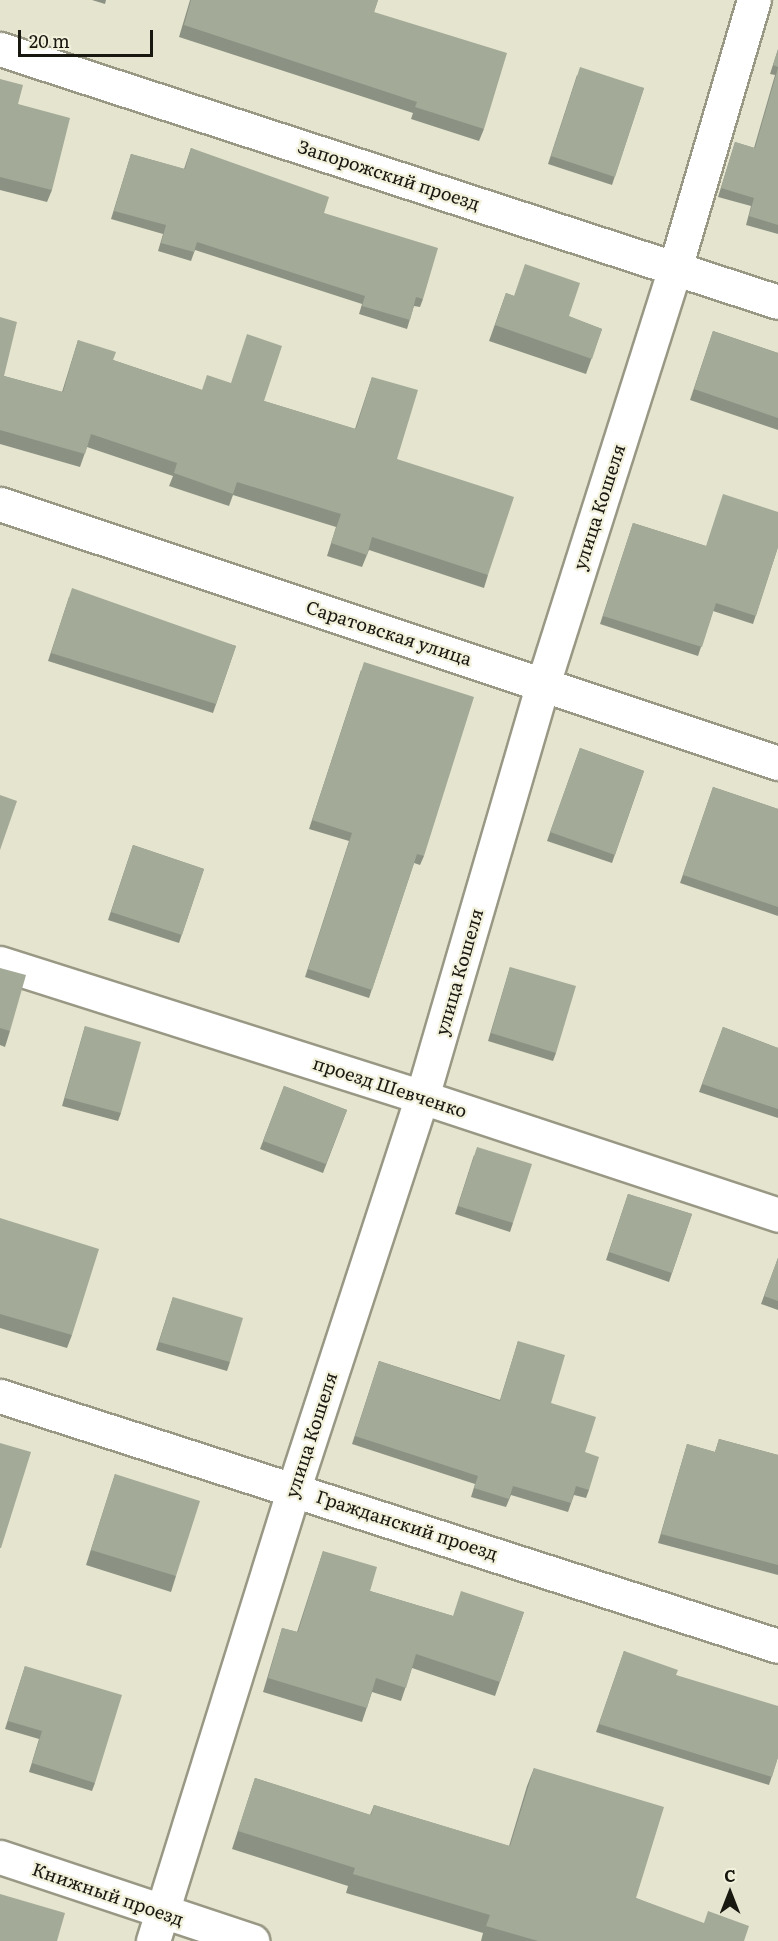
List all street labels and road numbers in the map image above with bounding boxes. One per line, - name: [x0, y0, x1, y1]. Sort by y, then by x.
- street label: Запорожский проезд: [295, 135, 483, 215]
- street label: улица Кошеля: [568, 441, 630, 573]
- street label: Саратовская улица: [303, 596, 475, 670]
- street label: улица Кошеля: [431, 906, 487, 1038]
- street label: проезд Шевченко: [310, 1052, 470, 1122]
- street label: улица Кошеля: [280, 1369, 342, 1501]
- street label: Гражданский проезд: [313, 1485, 501, 1565]
- street label: Книжный проезд: [29, 1858, 187, 1930]

